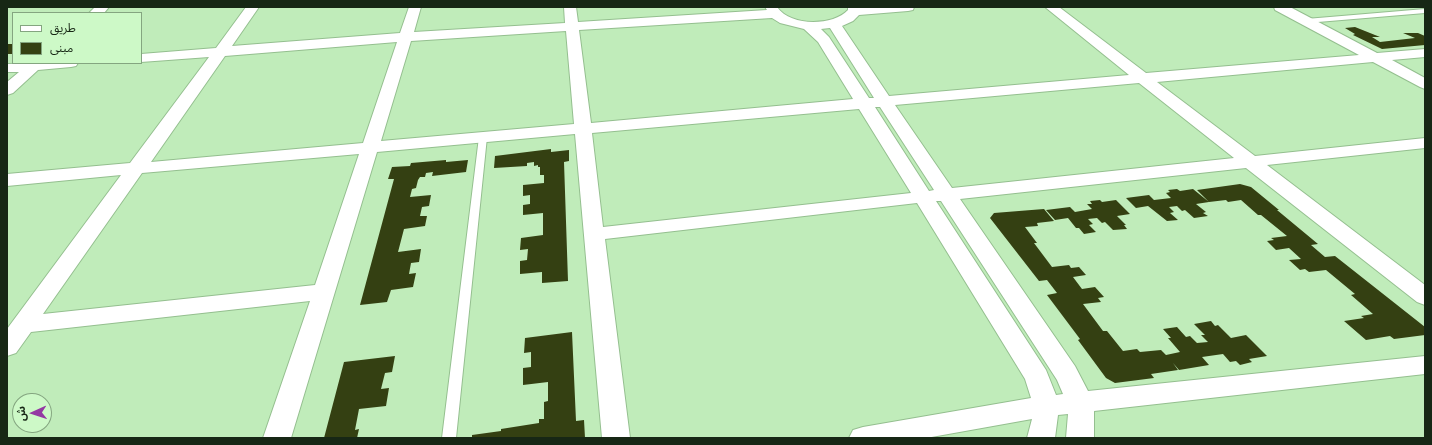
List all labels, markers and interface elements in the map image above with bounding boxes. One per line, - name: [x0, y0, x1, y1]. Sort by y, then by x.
- legend: [12, 12, 142, 64]
- text: طريق: [50, 19, 76, 36]
- text: مبنى: [50, 39, 73, 56]
- north arrow: [12, 393, 52, 433]
- text: ش: [13, 406, 28, 422]

